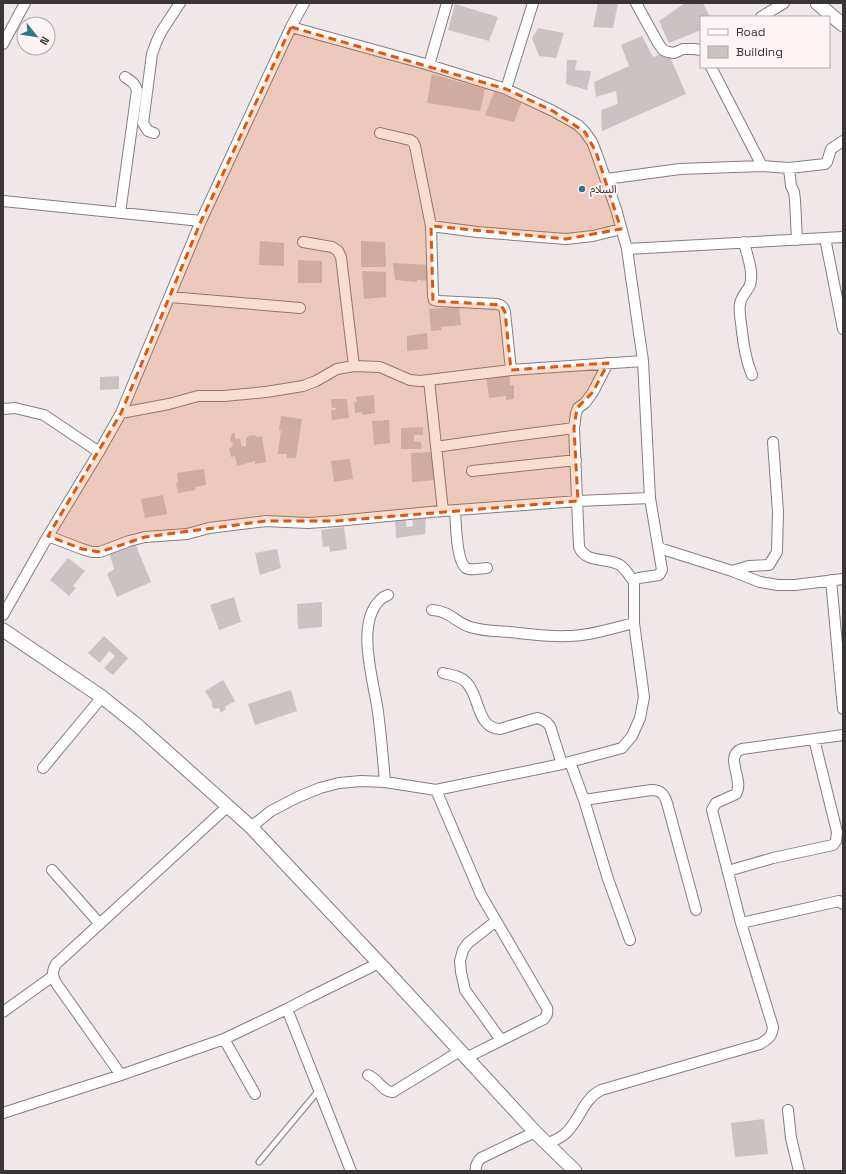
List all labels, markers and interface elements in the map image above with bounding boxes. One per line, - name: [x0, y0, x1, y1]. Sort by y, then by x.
- north arrow: [16, 16, 56, 56]
- legend: [700, 16, 830, 68]
- text: Road: [736, 24, 765, 40]
- text: N: [37, 34, 53, 48]
- text: Building: [736, 44, 783, 60]
- place label: السلام: [590, 182, 617, 197]
- marker: السلام: [577, 184, 587, 194]

